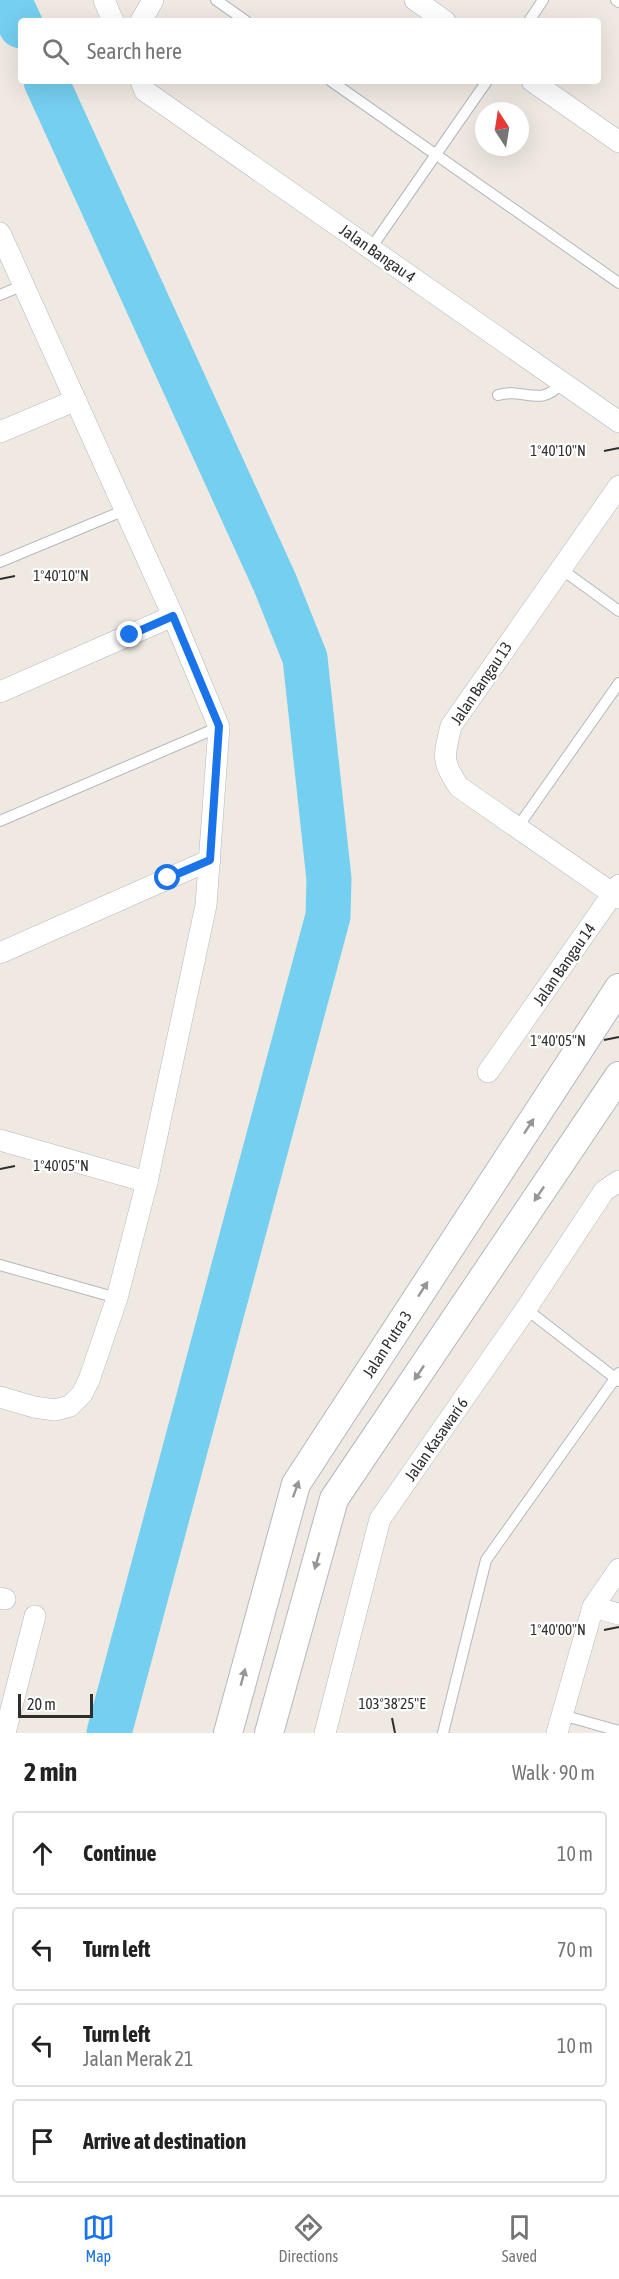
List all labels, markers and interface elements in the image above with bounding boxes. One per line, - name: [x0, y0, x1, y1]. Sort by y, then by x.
- search box: [18, 18, 601, 84]
- icon: search: [39, 35, 72, 68]
- text: Search here: [87, 38, 182, 64]
- north arrow: [475, 102, 529, 156]
- street label: Jalan Bangau 4: [336, 220, 419, 287]
- text: 1°40'10"N: [530, 442, 586, 459]
- text: 1°40'10"N: [33, 567, 89, 584]
- route end: [116, 621, 142, 647]
- street label: Jalan Bangau 13: [447, 638, 516, 728]
- route start: [154, 864, 180, 890]
- street label: Jalan Bangau 14: [529, 920, 600, 1009]
- text: 1°40'05"N: [530, 1032, 586, 1049]
- one-way arrow: [524, 1118, 535, 1134]
- text: 1°40'05"N: [33, 1157, 89, 1174]
- one-way arrow: [534, 1186, 545, 1202]
- one-way arrow: [417, 1282, 429, 1298]
- street label: Jalan Putra 3: [359, 1307, 415, 1381]
- one-way arrow: [413, 1365, 425, 1381]
- street label: Jalan Kasawari 6: [401, 1394, 471, 1484]
- one-way arrow: [291, 1480, 301, 1498]
- one-way arrow: [312, 1552, 321, 1570]
- text: 1°40'00"N: [530, 1621, 586, 1638]
- one-way arrow: [239, 1667, 249, 1686]
- scale bar: [18, 1691, 93, 1718]
- text: 20 m: [27, 1695, 56, 1713]
- text: 103°38'25"E: [358, 1695, 426, 1712]
- text: 2 min: [24, 1757, 77, 1787]
- text: Walk · 90 m: [512, 1761, 595, 1784]
- icon: ahead: [26, 1837, 59, 1870]
- text: Continue: [83, 1840, 157, 1866]
- text: 10 m: [557, 1842, 593, 1865]
- icon: left: [26, 1933, 59, 1966]
- text: Turn left: [83, 1936, 150, 1962]
- text: 70 m: [557, 1938, 593, 1961]
- text: Turn left: [83, 2021, 150, 2047]
- icon: left: [26, 2029, 59, 2062]
- text: 10 m: [557, 2034, 593, 2057]
- text: Jalan Merak 21: [83, 2047, 193, 2070]
- icon: arrive: [26, 2125, 59, 2158]
- text: Arrive at destination: [83, 2128, 246, 2154]
- tab: Map: [82, 2211, 115, 2265]
- tab: Directions: [278, 2211, 338, 2265]
- tab: Saved: [502, 2211, 537, 2265]

